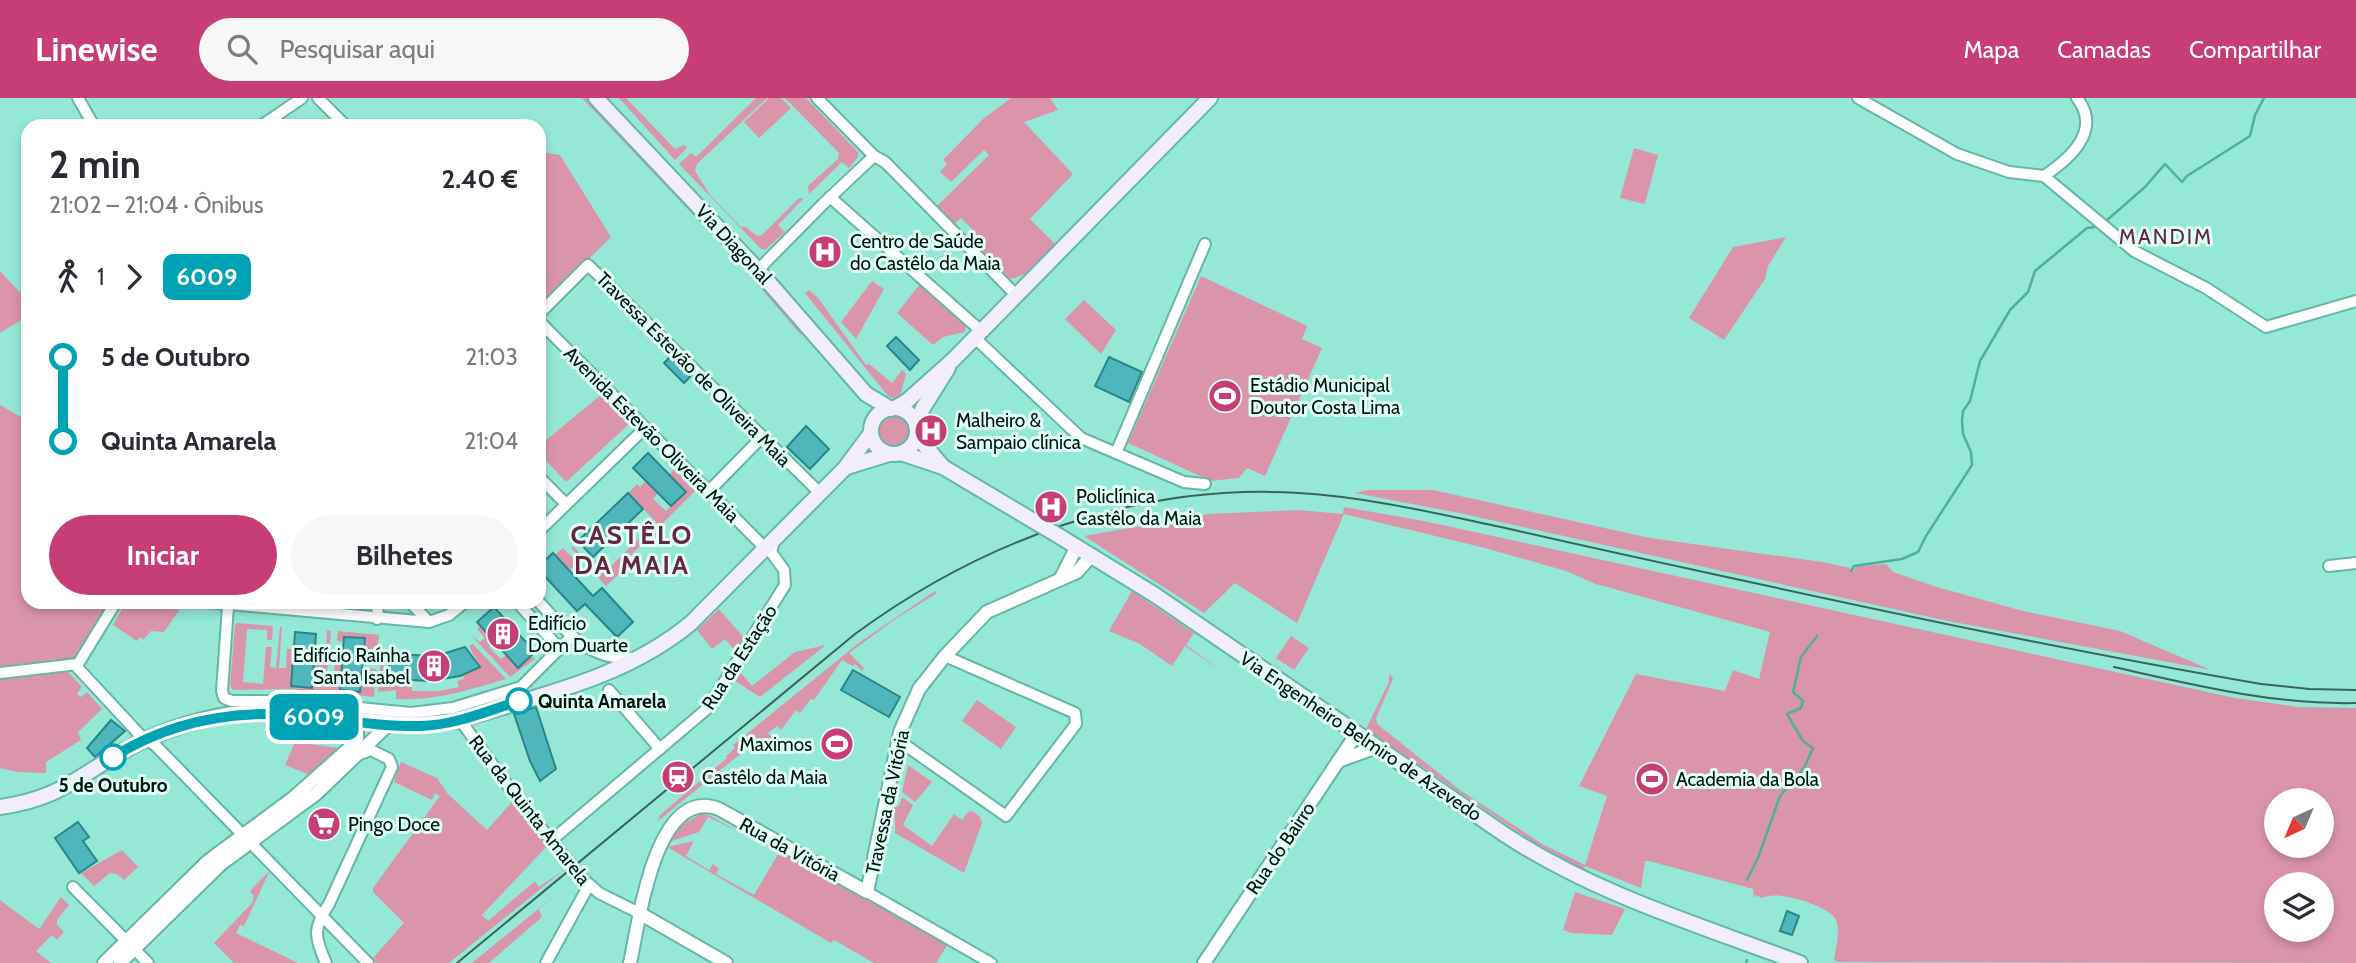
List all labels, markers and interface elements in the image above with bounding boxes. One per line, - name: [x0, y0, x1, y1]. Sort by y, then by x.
- search box: [199, 18, 689, 81]
- text: Linewise: [35, 29, 157, 69]
- icon: search: [223, 30, 261, 68]
- text: Pesquisar aqui: [279, 33, 435, 65]
- text: Mapa: [1963, 35, 2019, 64]
- text: Camadas: [2057, 35, 2151, 64]
- text: Compartilhar: [2189, 35, 2321, 64]
- text: 2 min: [49, 141, 141, 188]
- text: 2.40 €: [441, 163, 518, 195]
- text: 21:02 – 21:04 · Ônibus: [49, 191, 263, 219]
- street label: Via Diagonal: [691, 200, 777, 289]
- district label: MANDIM: [2119, 224, 2213, 249]
- place label: Centro de Saúde do Castêlo da Maia: [850, 230, 1001, 275]
- hospital icon: Centro de Saúde do Castêlo da Maia: [806, 233, 844, 271]
- icon: walk: [49, 258, 87, 296]
- icon: forward: [115, 258, 153, 296]
- text: 6009: [177, 262, 237, 291]
- text: 1: [97, 263, 105, 291]
- street label: Travessa Estevão de Oliveira Maia: [592, 267, 796, 471]
- text: 5 de Outubro: [101, 341, 250, 373]
- street label: Avenida Estevão Oliveira Maia: [559, 342, 744, 527]
- text: 21:03: [465, 343, 518, 371]
- place label: Estádio Municipal Doutor Costa Lima: [1250, 374, 1400, 419]
- sports icon: Estádio Municipal Doutor Costa Lima: [1206, 377, 1244, 415]
- place label: Malheiro & Sampaio clínica: [956, 409, 1081, 454]
- hospital icon: Malheiro & Sampaio clínica: [912, 412, 950, 450]
- text: Quinta Amarela: [101, 425, 276, 457]
- text: 21:04: [464, 427, 518, 455]
- place label: Policlínica Castêlo da Maia: [1076, 485, 1201, 530]
- hospital icon: Policlínica Castêlo da Maia: [1032, 488, 1070, 526]
- button: Iniciar: [49, 515, 277, 595]
- button: Bilhetes: [291, 515, 518, 595]
- district label: CASTÊLO DA MAIA: [571, 519, 693, 581]
- street label: Rua da Estação: [697, 600, 782, 714]
- place label: Edifício Dom Duarte: [528, 612, 628, 657]
- building icon: Edifício Dom Duarte: [484, 615, 522, 653]
- place label: Edifício Raínha Santa Isabel: [293, 644, 411, 689]
- building icon: Edifício Raínha Santa Isabel: [415, 647, 453, 685]
- street label: Via Engenheiro Belmiro de Azevedo: [1236, 647, 1486, 826]
- marker: Quinta Amarela: [506, 688, 532, 714]
- place label: Quinta Amarela: [538, 690, 667, 713]
- line badge: 6009: [265, 694, 363, 740]
- text: 6009: [284, 702, 344, 731]
- sports icon: Maximos: [818, 725, 856, 763]
- street label: Travessa da Vitória: [861, 728, 914, 877]
- street label: Rua da Quinta Amarela: [464, 731, 595, 890]
- place label: Maximos: [740, 733, 812, 756]
- marker: 5 de Outubro: [100, 744, 126, 770]
- station icon: Castêlo da Maia: [659, 758, 697, 796]
- sports icon: Academia da Bola: [1633, 760, 1671, 798]
- place label: Castêlo da Maia: [702, 766, 827, 789]
- place label: Academia da Bola: [1676, 768, 1819, 791]
- place label: 5 de Outubro: [58, 774, 168, 797]
- north arrow: [2264, 788, 2334, 858]
- map controls: [2264, 788, 2334, 942]
- street label: Rua do Bairro: [1241, 798, 1320, 899]
- supermarket icon: Pingo Doce: [305, 805, 343, 843]
- street label: Rua da Vitória: [736, 812, 844, 886]
- place label: Pingo Doce: [348, 813, 440, 836]
- button: layers: [2264, 872, 2334, 942]

